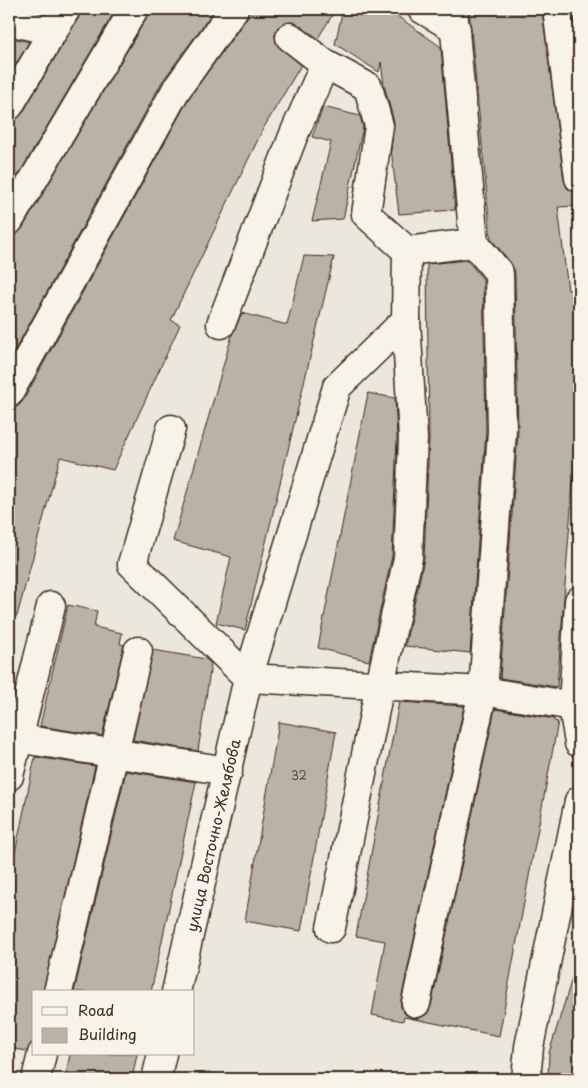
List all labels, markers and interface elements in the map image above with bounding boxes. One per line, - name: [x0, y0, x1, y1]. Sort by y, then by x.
- street label: улица Восточно-Желябова: [179, 736, 245, 934]
- house number: 32: [291, 766, 307, 784]
- legend: [32, 990, 195, 1056]
- text: Road: [78, 998, 114, 1021]
- text: Building: [78, 1022, 137, 1045]

